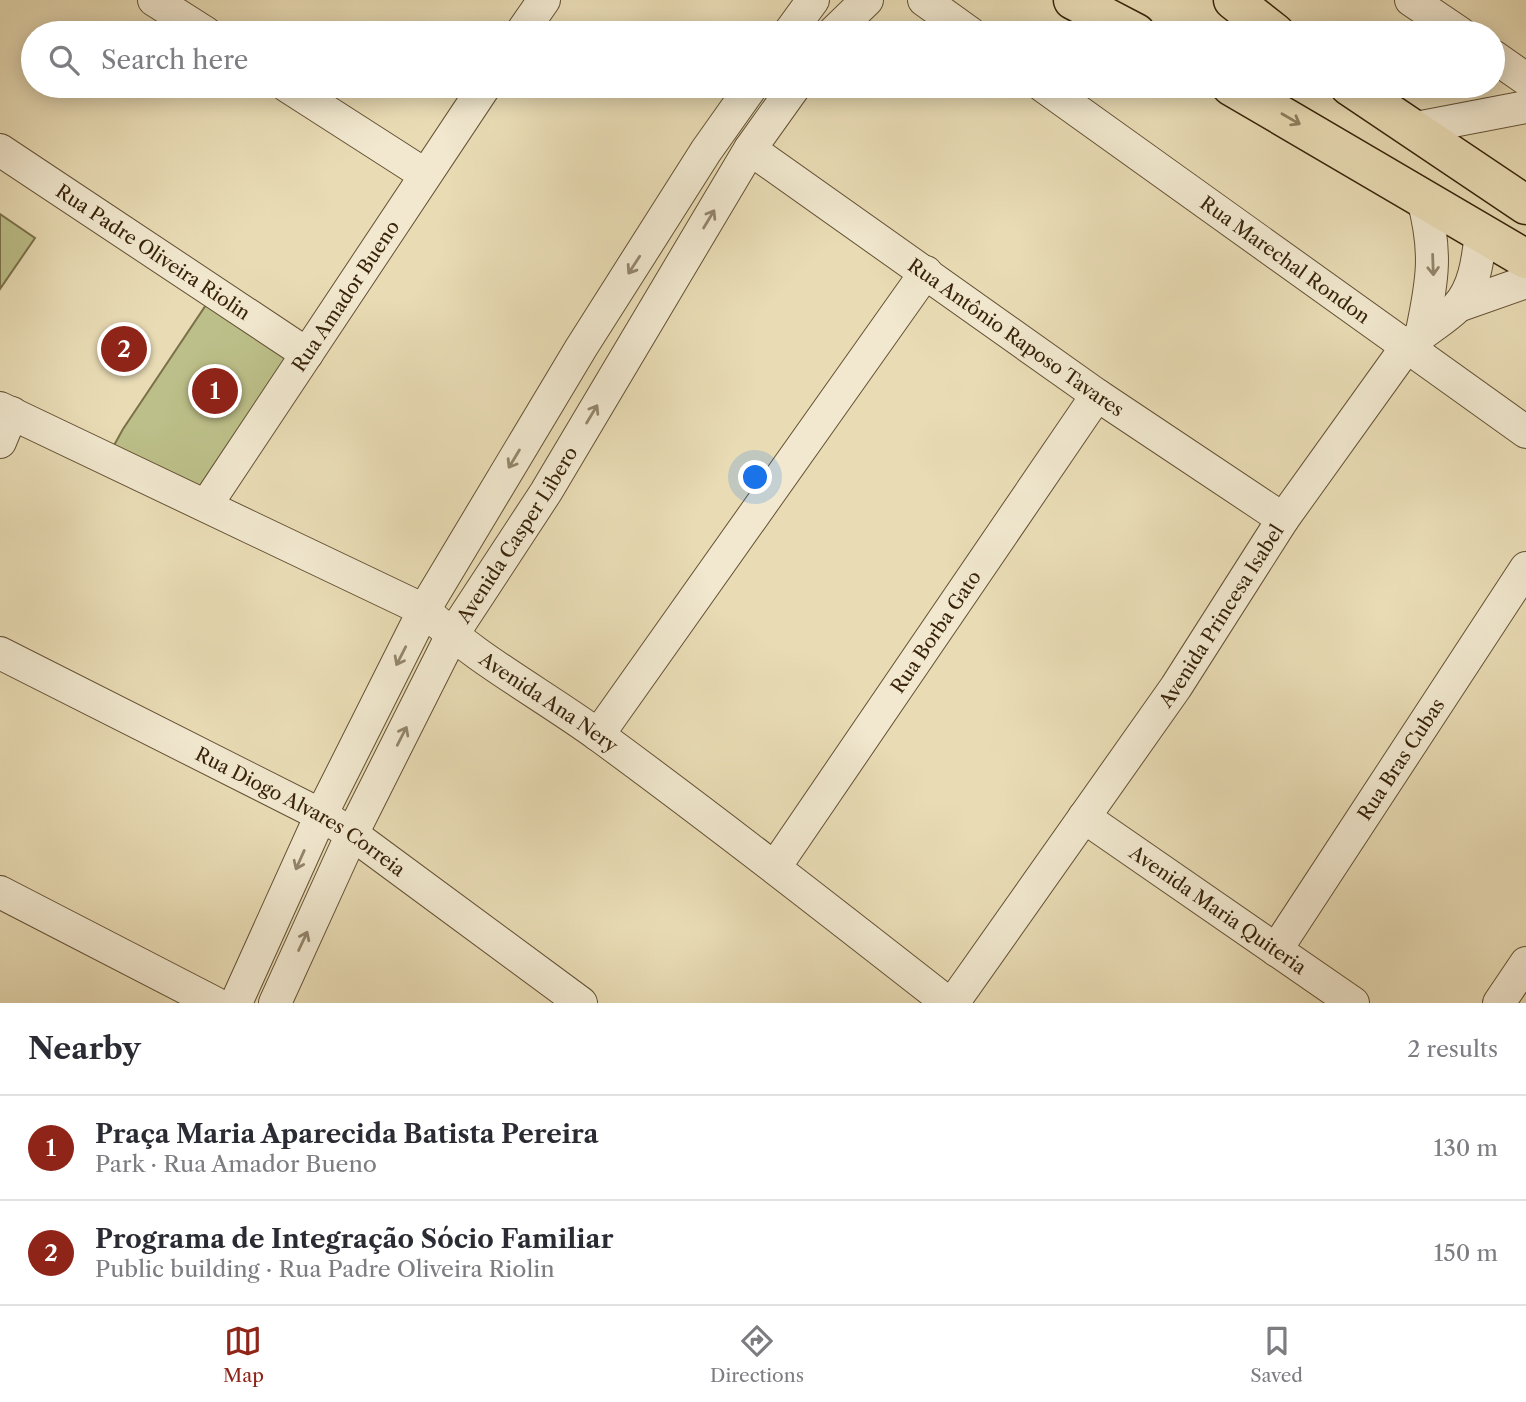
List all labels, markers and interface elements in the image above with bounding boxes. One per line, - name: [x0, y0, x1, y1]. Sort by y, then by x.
- search box: [21, 21, 1505, 98]
- icon: search: [45, 41, 83, 79]
- text: Search here: [101, 44, 248, 76]
- one-way arrow: [1280, 113, 1301, 126]
- street label: Rua Padre Oliveira Riolin: [51, 179, 255, 325]
- street label: Rua Marechal Rondon: [1196, 191, 1374, 328]
- one-way arrow: [702, 209, 716, 229]
- street label: Rua Amador Bueno: [287, 216, 404, 376]
- one-way arrow: [1426, 253, 1440, 276]
- street label: Rua Antônio Raposo Tavares: [903, 254, 1128, 422]
- one-way arrow: [626, 255, 641, 274]
- pin: 2: [101, 323, 147, 375]
- pin: 1: [192, 365, 238, 417]
- one-way arrow: [586, 404, 600, 424]
- street label: Avenida Casper Libero: [452, 442, 582, 628]
- one-way arrow: [507, 448, 521, 468]
- your location: [738, 460, 772, 494]
- street label: Avenida Princesa Isabel: [1154, 520, 1289, 713]
- street label: Rua Borba Gato: [886, 566, 986, 698]
- one-way arrow: [393, 645, 407, 666]
- street label: Avenida Ana Nery: [474, 647, 623, 758]
- street label: Rua Bras Cubas: [1353, 694, 1450, 825]
- one-way arrow: [395, 726, 409, 747]
- street label: Rua Diogo Alvares Correia: [192, 743, 410, 881]
- street label: Avenida Maria Quiteria: [1124, 840, 1311, 979]
- one-way arrow: [293, 849, 306, 870]
- one-way arrow: [297, 931, 311, 952]
- text: Nearby: [28, 1030, 141, 1067]
- text: 2 results: [1407, 1035, 1498, 1063]
- text: Praça Maria Aparecida Batista Pereira: [95, 1118, 599, 1150]
- text: 1: [46, 1134, 56, 1162]
- text: 130 m: [1434, 1134, 1498, 1162]
- text: Park · Rua Amador Bueno: [95, 1150, 377, 1178]
- text: Programa de Integração Sócio Familiar: [95, 1223, 613, 1255]
- text: 2: [44, 1239, 58, 1267]
- text: 150 m: [1434, 1239, 1498, 1267]
- text: Public building · Rua Padre Oliveira Riolin: [95, 1255, 555, 1283]
- tab: Map: [223, 1322, 264, 1387]
- tab: Directions: [710, 1322, 804, 1387]
- tab: Saved: [1250, 1322, 1303, 1387]

